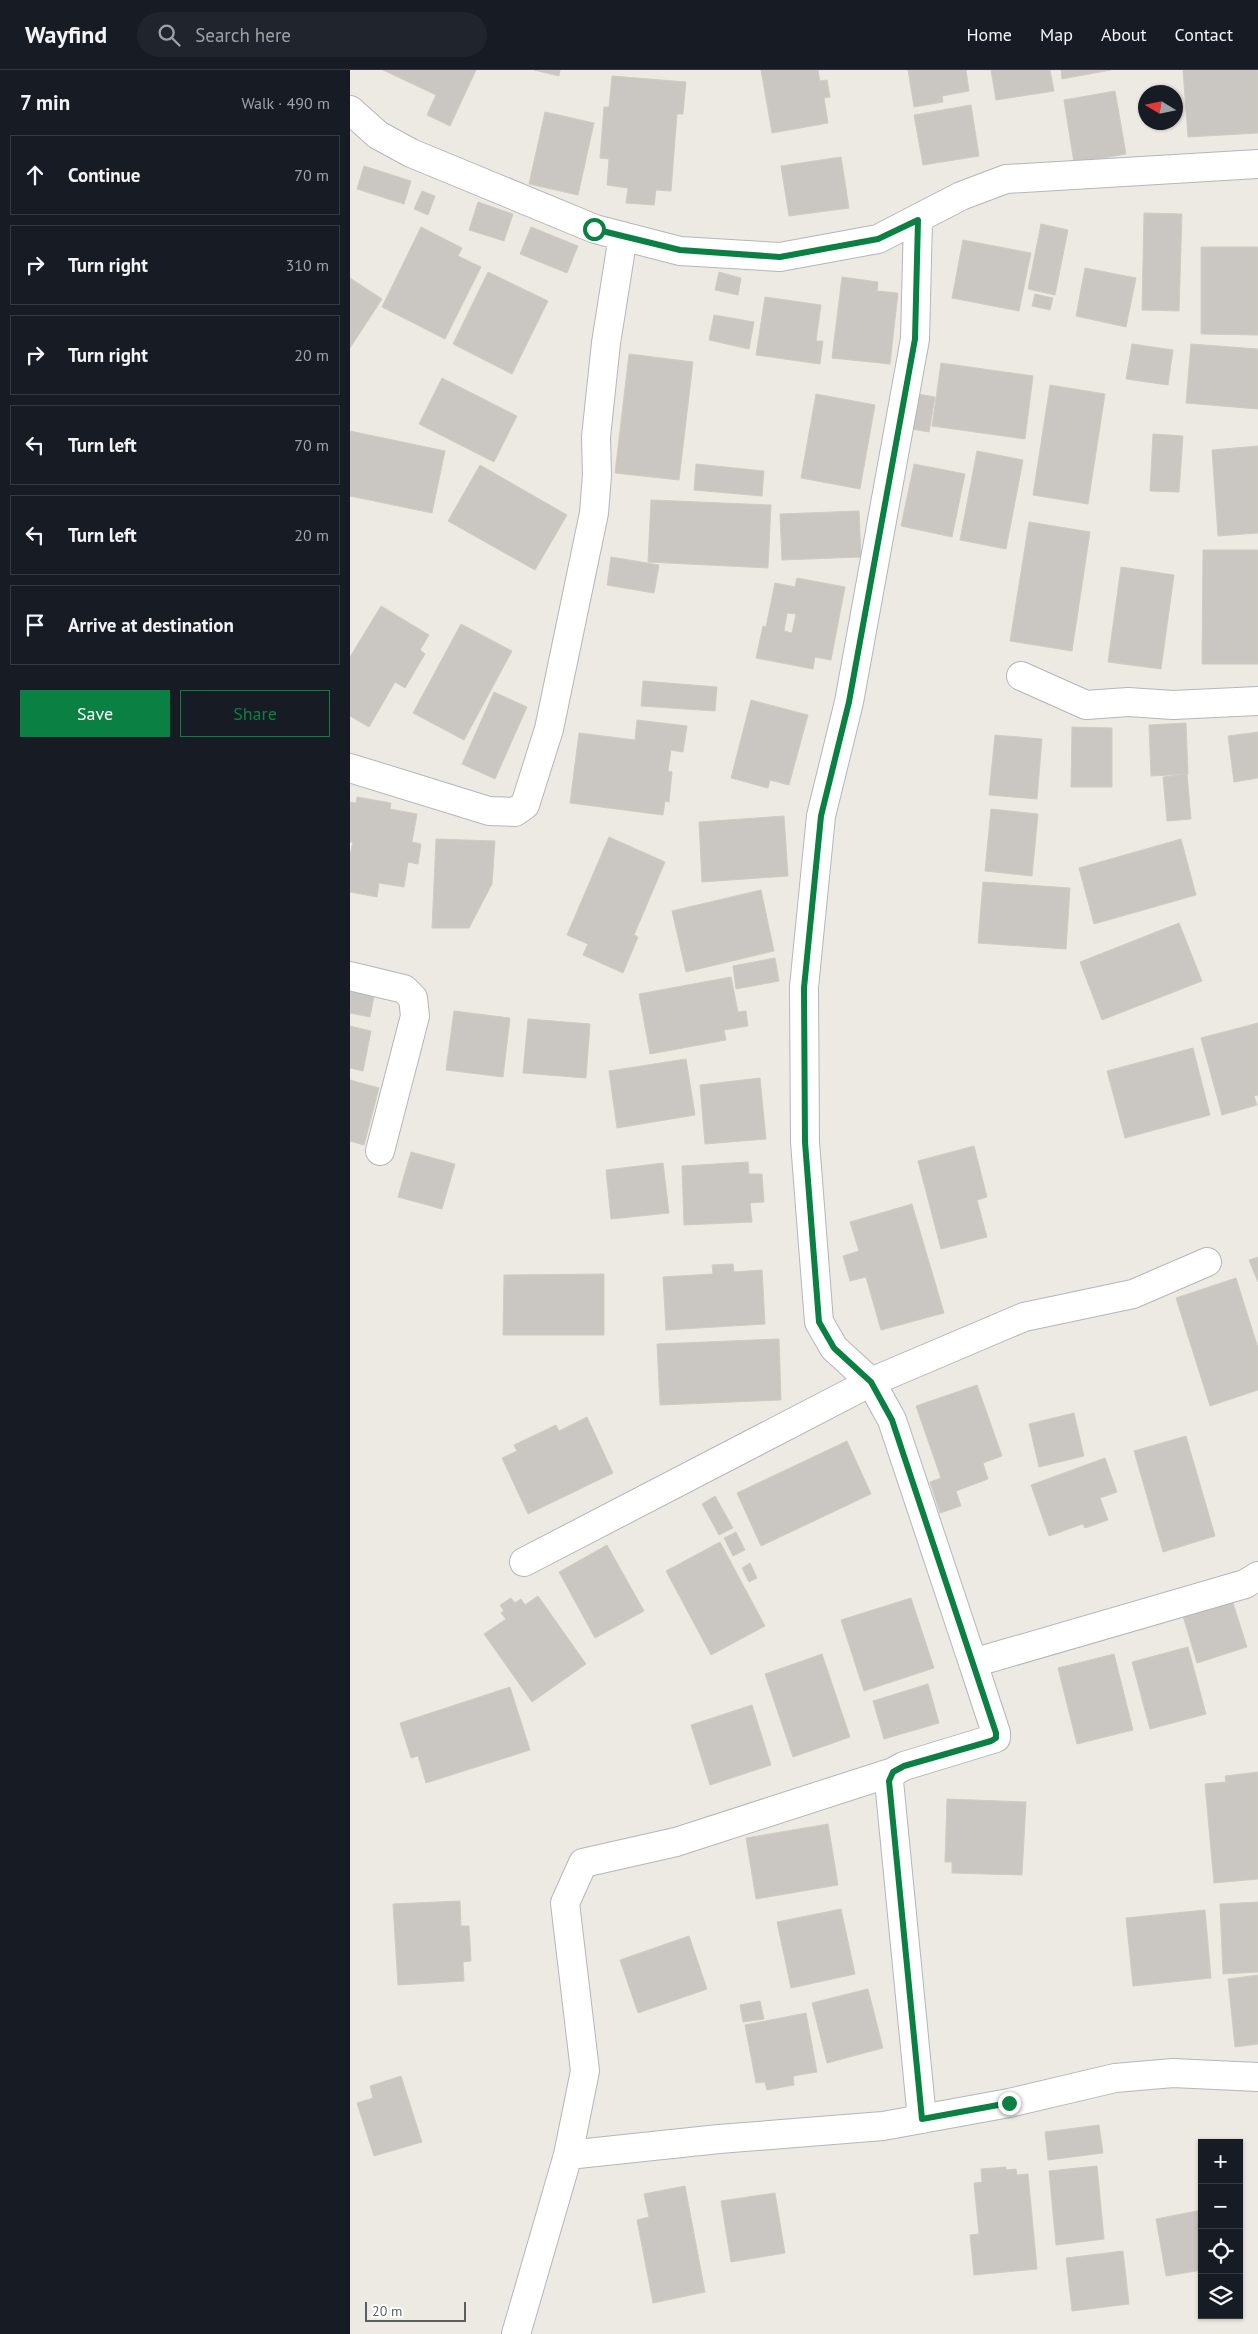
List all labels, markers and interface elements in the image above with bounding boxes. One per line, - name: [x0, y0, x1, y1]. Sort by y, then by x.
- search box: [137, 12, 487, 57]
- text: Wayfind: [25, 19, 107, 50]
- icon: search: [155, 21, 183, 49]
- text: Search here: [195, 23, 291, 47]
- text: Home: [966, 23, 1012, 46]
- text: Map: [1040, 23, 1073, 46]
- text: About: [1101, 23, 1147, 46]
- text: Contact: [1175, 23, 1233, 46]
- north arrow: [1138, 85, 1183, 130]
- text: 7 min: [20, 89, 70, 116]
- text: Walk · 490 m: [241, 93, 330, 113]
- icon: ahead: [21, 161, 49, 189]
- text: Continue: [68, 163, 140, 187]
- text: 70 m: [294, 165, 329, 185]
- route start: [583, 218, 606, 241]
- icon: right: [21, 251, 49, 279]
- text: Turn right: [68, 253, 148, 277]
- text: 310 m: [286, 255, 329, 275]
- icon: right: [21, 341, 49, 369]
- text: Turn right: [68, 343, 148, 367]
- text: 20 m: [294, 345, 329, 365]
- icon: left: [21, 431, 49, 459]
- text: Turn left: [68, 433, 137, 457]
- text: 70 m: [294, 435, 329, 455]
- icon: left: [21, 521, 49, 549]
- text: Turn left: [68, 523, 137, 547]
- text: 20 m: [294, 525, 329, 545]
- icon: arrive: [21, 611, 49, 639]
- text: Arrive at destination: [68, 613, 234, 637]
- button: Save: [20, 690, 170, 737]
- button: Share: [180, 690, 330, 737]
- route end: [998, 2092, 1021, 2115]
- map controls: [1198, 2139, 1243, 2319]
- button: +: [1198, 2139, 1243, 2184]
- button: −: [1198, 2184, 1243, 2229]
- button: locate: [1198, 2229, 1243, 2274]
- button: layers: [1198, 2274, 1243, 2319]
- scale bar: [365, 2299, 466, 2322]
- text: 20 m: [372, 2302, 402, 2320]

